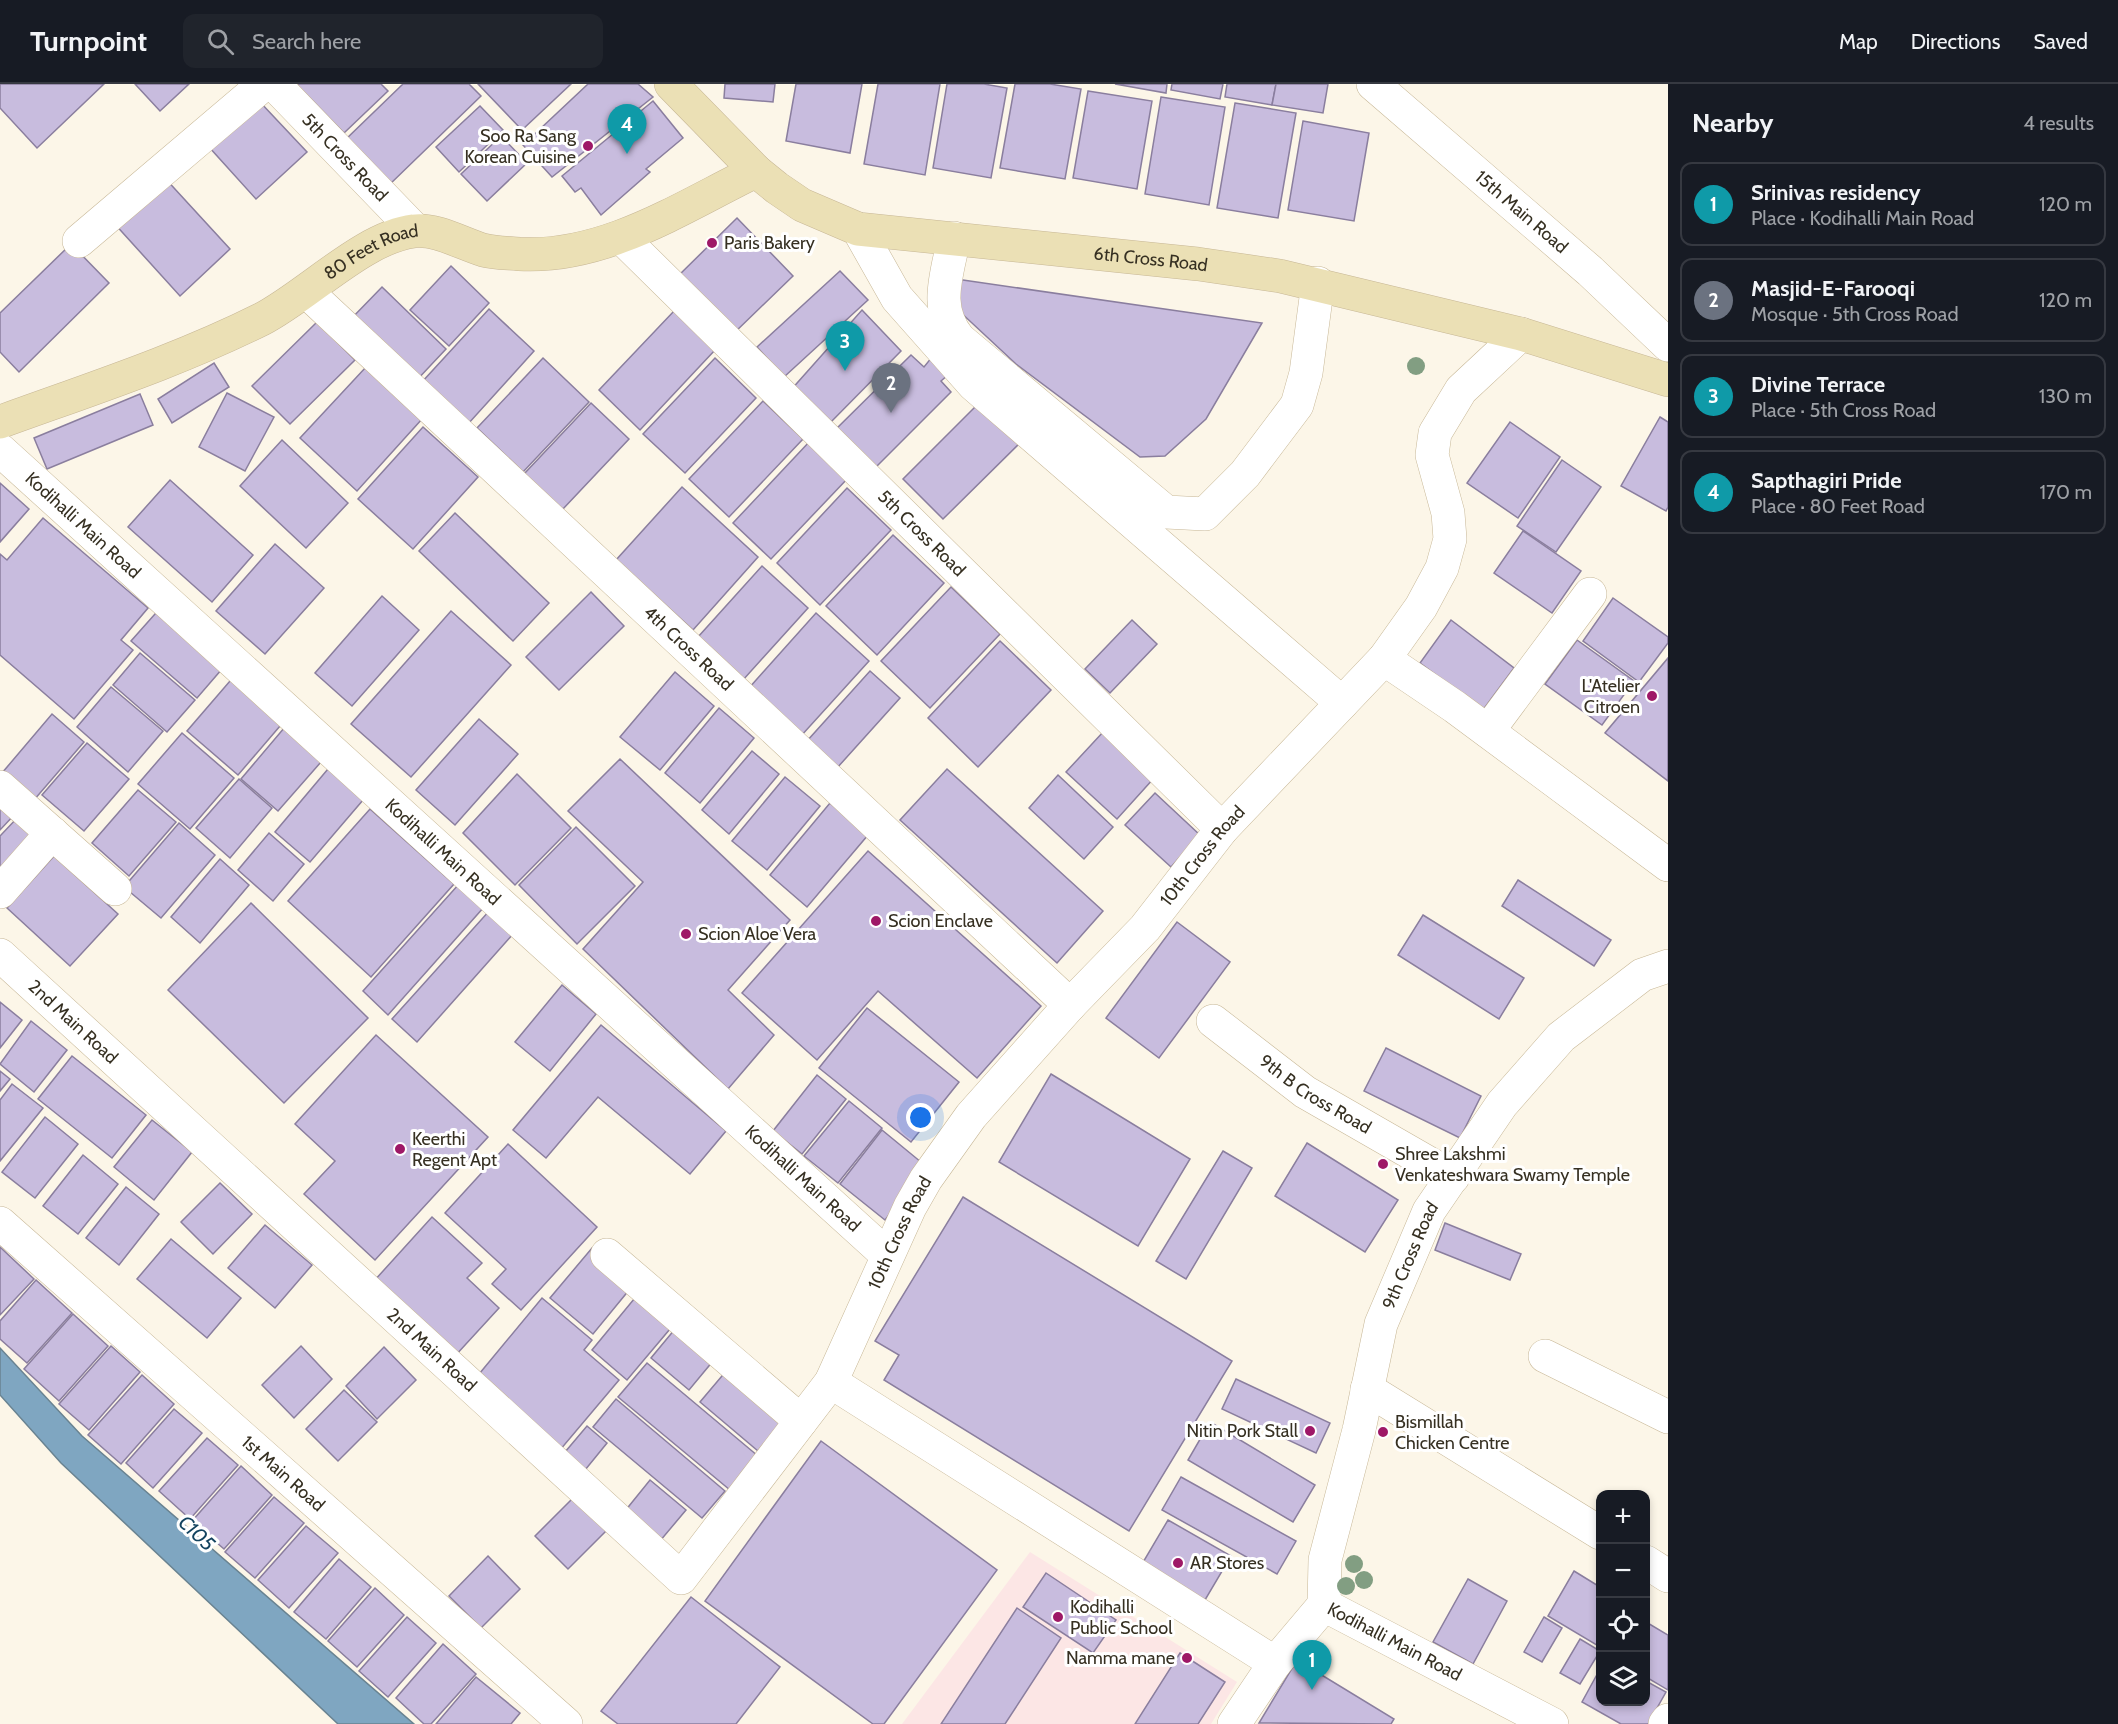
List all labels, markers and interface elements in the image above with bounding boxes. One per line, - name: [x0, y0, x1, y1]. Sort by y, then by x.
- search box: [183, 14, 603, 68]
- text: Turnpoint: [30, 24, 147, 58]
- icon: search: [204, 25, 237, 58]
- text: Search here: [252, 28, 361, 55]
- text: Map: [1839, 29, 1878, 54]
- text: Directions: [1911, 29, 2000, 54]
- text: Saved: [2033, 29, 2088, 54]
- pin: 4: [608, 104, 646, 154]
- text: Nearby: [1692, 107, 1773, 139]
- street label: 5th Cross Road: [297, 109, 392, 206]
- text: 4 results: [2023, 111, 2094, 135]
- place label: Soo Ra Sang Korean Cuisine: [464, 125, 577, 168]
- marker: Soo Ra Sang Korean Cuisine: [581, 139, 595, 153]
- street label: 15th Main Road: [1470, 166, 1572, 258]
- text: Srinivas residency: [1751, 179, 1920, 206]
- text: 1: [1710, 192, 1717, 216]
- text: 120 m: [2039, 192, 2092, 216]
- text: Place · Kodihalli Main Road: [1751, 206, 1974, 230]
- street label: 80 Feet Road: [320, 220, 420, 285]
- place label: Paris Bakery: [724, 232, 815, 254]
- marker: Paris Bakery: [705, 236, 719, 250]
- street label: 6th Cross Road: [1093, 242, 1209, 276]
- text: Masjid-E-Farooqi: [1751, 275, 1915, 302]
- text: 2: [1708, 288, 1719, 312]
- text: 120 m: [2039, 288, 2092, 312]
- text: Mosque · 5th Cross Road: [1751, 302, 1958, 326]
- pin: 3: [826, 322, 864, 371]
- pin: 2: [872, 364, 910, 413]
- text: Divine Terrace: [1751, 371, 1885, 398]
- text: 3: [1708, 384, 1719, 408]
- text: 130 m: [2039, 384, 2092, 408]
- text: Place · 5th Cross Road: [1751, 398, 1936, 422]
- street label: Kodihalli Main Road: [21, 467, 145, 583]
- text: Sapthagiri Pride: [1751, 467, 1901, 494]
- text: 4: [1707, 480, 1720, 504]
- text: 170 m: [2040, 480, 2092, 504]
- street label: 5th Cross Road: [873, 485, 970, 581]
- text: Place · 80 Feet Road: [1751, 494, 1925, 518]
- street label: 4th Cross Road: [639, 601, 738, 696]
- place label: L'Atelier Citroen: [1581, 675, 1640, 718]
- marker: L'Atelier Citroen: [1645, 689, 1659, 703]
- street label: Kodihalli Main Road: [381, 794, 505, 910]
- street label: 10th Cross Road: [1155, 801, 1249, 910]
- place label: Scion Enclave: [888, 910, 993, 932]
- marker: Scion Enclave: [869, 914, 883, 928]
- place label: Scion Aloe Vera: [698, 923, 816, 945]
- marker: Scion Aloe Vera: [679, 927, 693, 941]
- street label: 2nd Main Road: [24, 975, 122, 1068]
- street label: 9th B Cross Road: [1255, 1050, 1375, 1139]
- your location: [906, 1103, 935, 1132]
- street label: Kodihalli Main Road: [740, 1121, 865, 1236]
- place label: Keerthi Regent Apt: [412, 1128, 497, 1171]
- marker: Keerthi Regent Apt: [393, 1142, 407, 1156]
- place label: Shree Lakshmi Venkateshwara Swamy Temple: [1395, 1143, 1630, 1186]
- marker: Shree Lakshmi Venkateshwara Swamy Temple: [1376, 1157, 1390, 1171]
- street label: 10th Cross Road: [863, 1172, 936, 1293]
- street label: 9th Cross Road: [1378, 1197, 1443, 1313]
- street label: 2nd Main Road: [382, 1303, 481, 1396]
- place label: Bismillah Chicken Centre: [1395, 1411, 1510, 1454]
- place label: Nitin Pork Stall: [1186, 1420, 1299, 1442]
- marker: Nitin Pork Stall: [1303, 1424, 1317, 1438]
- marker: Bismillah Chicken Centre: [1376, 1425, 1390, 1439]
- street label: 1st Main Road: [237, 1431, 329, 1516]
- map controls: [1596, 1490, 1650, 1706]
- button: +: [1596, 1490, 1650, 1544]
- water label: C105: [174, 1510, 220, 1556]
- button: −: [1596, 1544, 1650, 1598]
- place label: AR Stores: [1190, 1552, 1264, 1574]
- marker: AR Stores: [1171, 1556, 1185, 1570]
- place label: Kodihalli Public School: [1070, 1596, 1173, 1639]
- street label: Kodihalli Main Road: [1324, 1598, 1465, 1686]
- button: locate: [1596, 1598, 1650, 1652]
- marker: Kodihalli Public School: [1051, 1610, 1065, 1624]
- pin: 1: [1292, 1640, 1332, 1690]
- place label: Namma mane: [1066, 1647, 1175, 1669]
- marker: Namma mane: [1180, 1651, 1194, 1665]
- button: layers: [1596, 1652, 1650, 1706]

